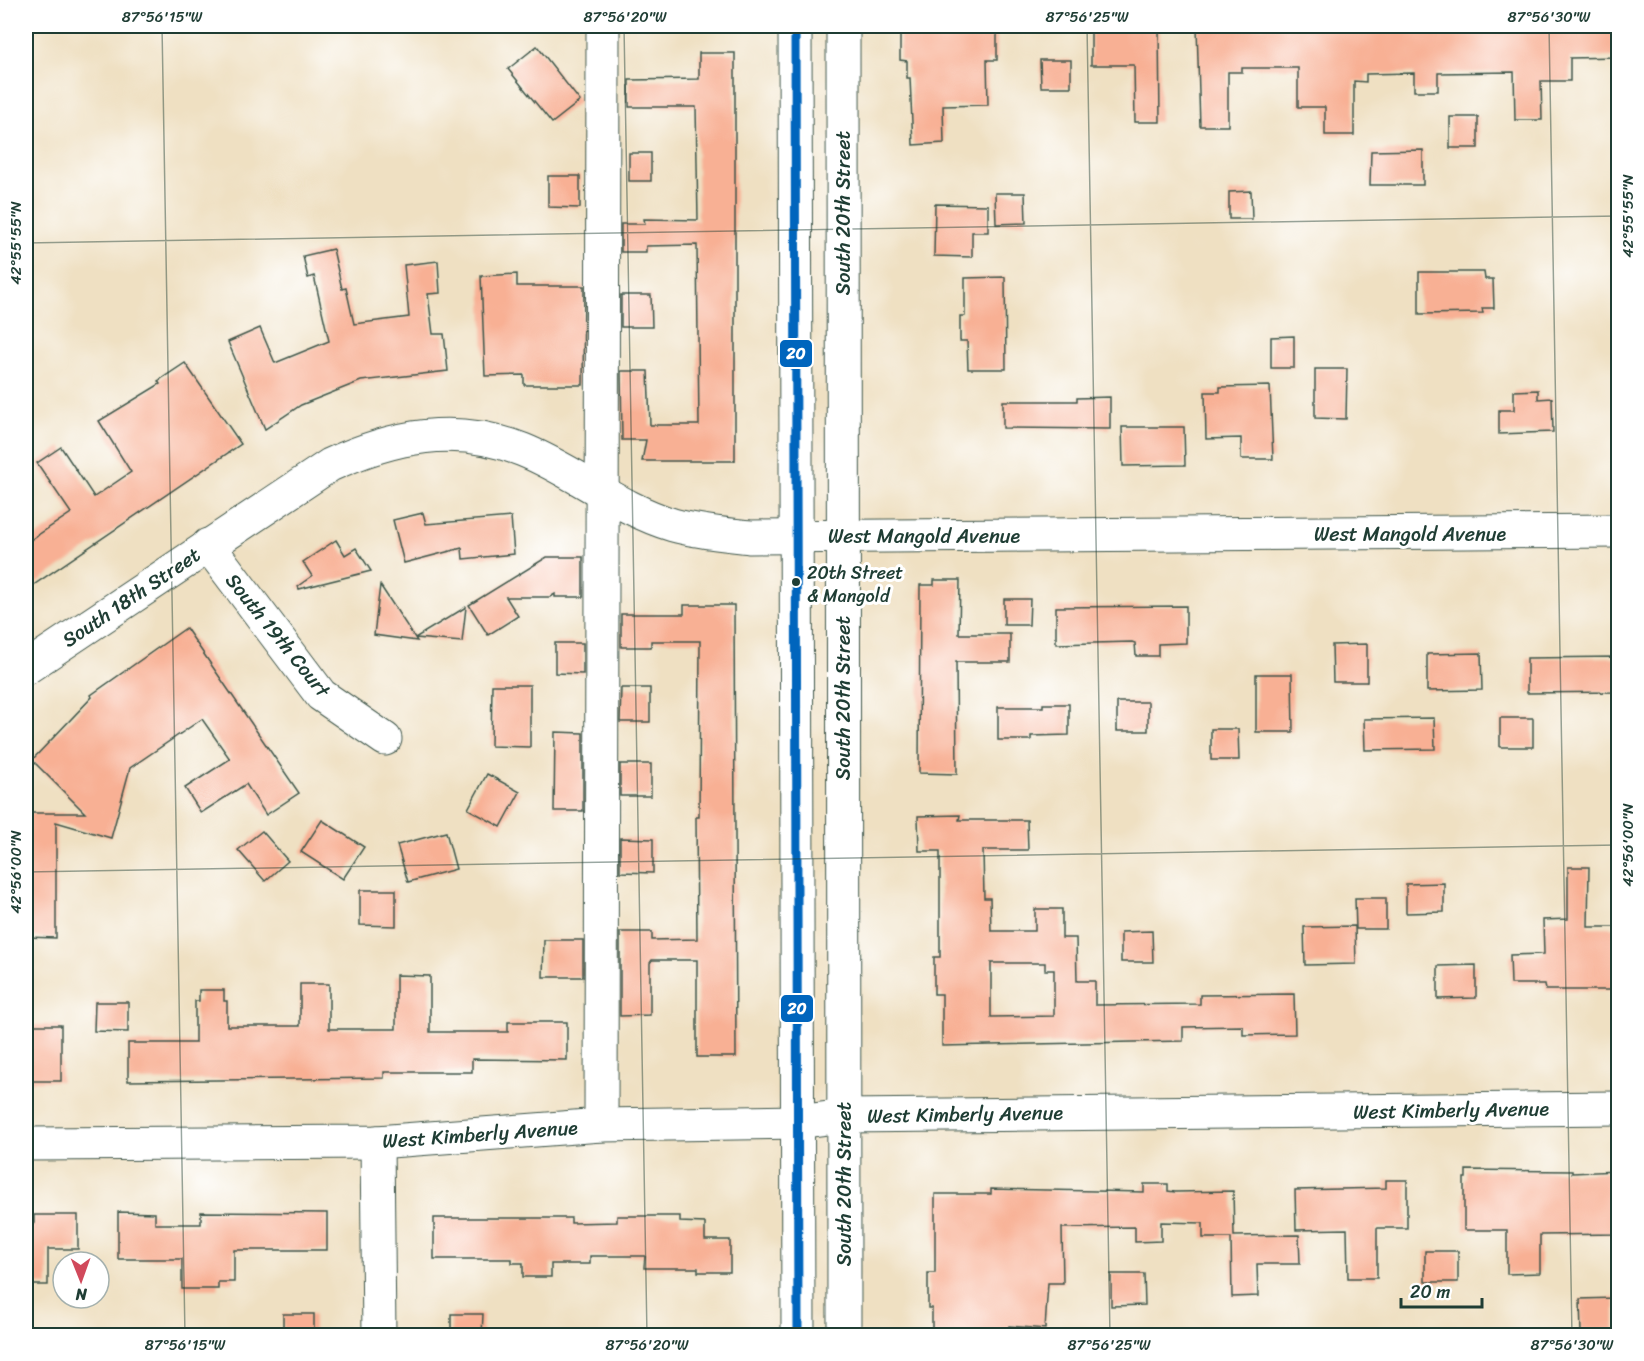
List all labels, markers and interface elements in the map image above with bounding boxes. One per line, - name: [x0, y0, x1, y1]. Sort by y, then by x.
- text: 87°56'15"W: [122, 4, 203, 30]
- text: 87°56'20"W: [583, 4, 667, 30]
- text: 87°56'25"W: [1046, 4, 1129, 30]
- text: 87°56'30"W: [1508, 4, 1591, 30]
- street label: South 20th Street: [826, 130, 861, 295]
- text: 42°55'55"N: [1615, 174, 1641, 258]
- text: 42°55'55"N: [3, 201, 29, 285]
- line badge: 20: [779, 339, 813, 368]
- text: 20: [785, 339, 806, 368]
- street label: West Mangold Avenue: [1314, 517, 1506, 552]
- street label: West Mangold Avenue: [828, 519, 1020, 554]
- street label: South 18th Street: [55, 538, 208, 657]
- place label: 20th Street & Mangold: [807, 557, 903, 612]
- street label: South 19th Court: [216, 565, 340, 706]
- marker: 20th Street & Mangold: [790, 576, 802, 588]
- street label: South 20th Street: [826, 615, 861, 780]
- text: 42°56'00"N: [1615, 803, 1641, 887]
- text: 42°56'00"N: [3, 830, 29, 914]
- line badge: 20: [780, 994, 814, 1023]
- text: 20: [786, 994, 807, 1023]
- street label: West Kimberly Avenue: [1353, 1091, 1550, 1130]
- street label: West Kimberly Avenue: [867, 1095, 1064, 1134]
- street label: South 20th Street: [827, 1101, 862, 1266]
- street label: West Kimberly Avenue: [381, 1110, 579, 1159]
- north arrow: [51, 1250, 111, 1310]
- scale bar: [1401, 1271, 1482, 1309]
- text: 20 m: [1410, 1276, 1450, 1308]
- text: N: [75, 1280, 88, 1309]
- text: 87°56'15"W: [145, 1332, 226, 1358]
- text: 87°56'20"W: [605, 1332, 689, 1358]
- text: 87°56'25"W: [1068, 1332, 1151, 1358]
- text: 87°56'30"W: [1531, 1332, 1614, 1358]

